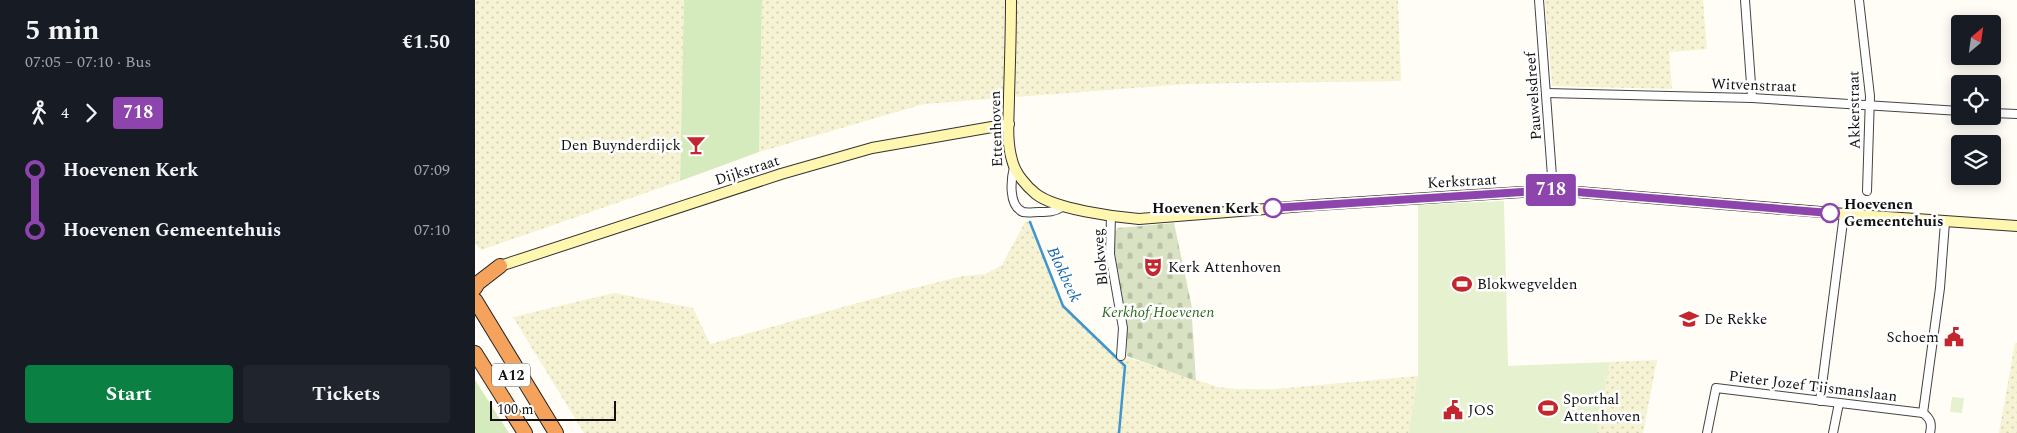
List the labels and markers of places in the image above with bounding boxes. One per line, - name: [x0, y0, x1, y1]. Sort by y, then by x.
- place label: Den Buynderdijck: [560, 134, 681, 157]
- bar icon: Den Buynderdijck: [685, 134, 707, 156]
- place label: Hoevenen Gemeentehuis: [1844, 193, 1944, 233]
- place label: Hoevenen Kerk: [1152, 197, 1259, 220]
- marker: Hoevenen Kerk: [1263, 198, 1283, 218]
- marker: Hoevenen Gemeentehuis: [1820, 203, 1840, 223]
- theatre icon: Kerk Attenhoven: [1142, 256, 1164, 278]
- place label: Kerk Attenhoven: [1168, 256, 1282, 279]
- sports icon: Blokwegvelden: [1451, 273, 1473, 295]
- place label: Blokwegvelden: [1477, 273, 1578, 296]
- school or university icon: De Rekke: [1678, 308, 1700, 330]
- place label: De Rekke: [1704, 308, 1767, 331]
- place label: Schoem: [1886, 326, 1939, 349]
- public building icon: Schoem: [1943, 326, 1965, 348]
- place label: Sporthal Attenhoven: [1563, 388, 1641, 428]
- sports icon: Sporthal Attenhoven: [1537, 397, 1559, 419]
- public building icon: JOS: [1442, 399, 1464, 421]
- place label: JOS: [1468, 399, 1494, 422]

